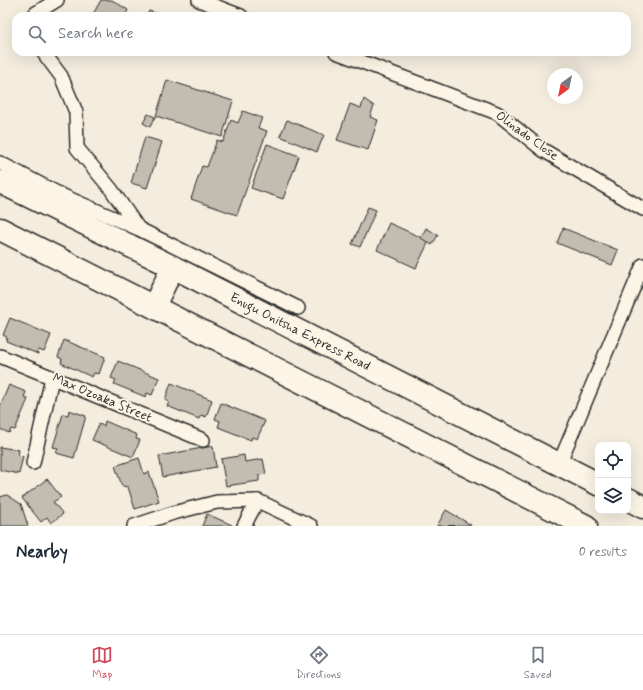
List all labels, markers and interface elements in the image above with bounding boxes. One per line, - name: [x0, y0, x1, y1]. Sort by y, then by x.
- search box: [12, 12, 631, 56]
- icon: search: [26, 23, 48, 45]
- text: Search here: [58, 24, 134, 44]
- north arrow: [547, 68, 583, 104]
- street label: Olinado Close: [492, 107, 562, 165]
- street label: Enugu Onitsha Express Road: [226, 289, 373, 377]
- street label: Max Ozoaka Street: [50, 369, 154, 427]
- map controls: [595, 442, 631, 514]
- button: locate: [595, 442, 631, 478]
- button: layers: [595, 478, 631, 514]
- text: Nearby: [16, 541, 68, 563]
- text: 0 results: [579, 544, 627, 561]
- tab: Map: [91, 644, 113, 682]
- tab: Directions: [296, 644, 341, 682]
- tab: Saved: [524, 644, 552, 682]

